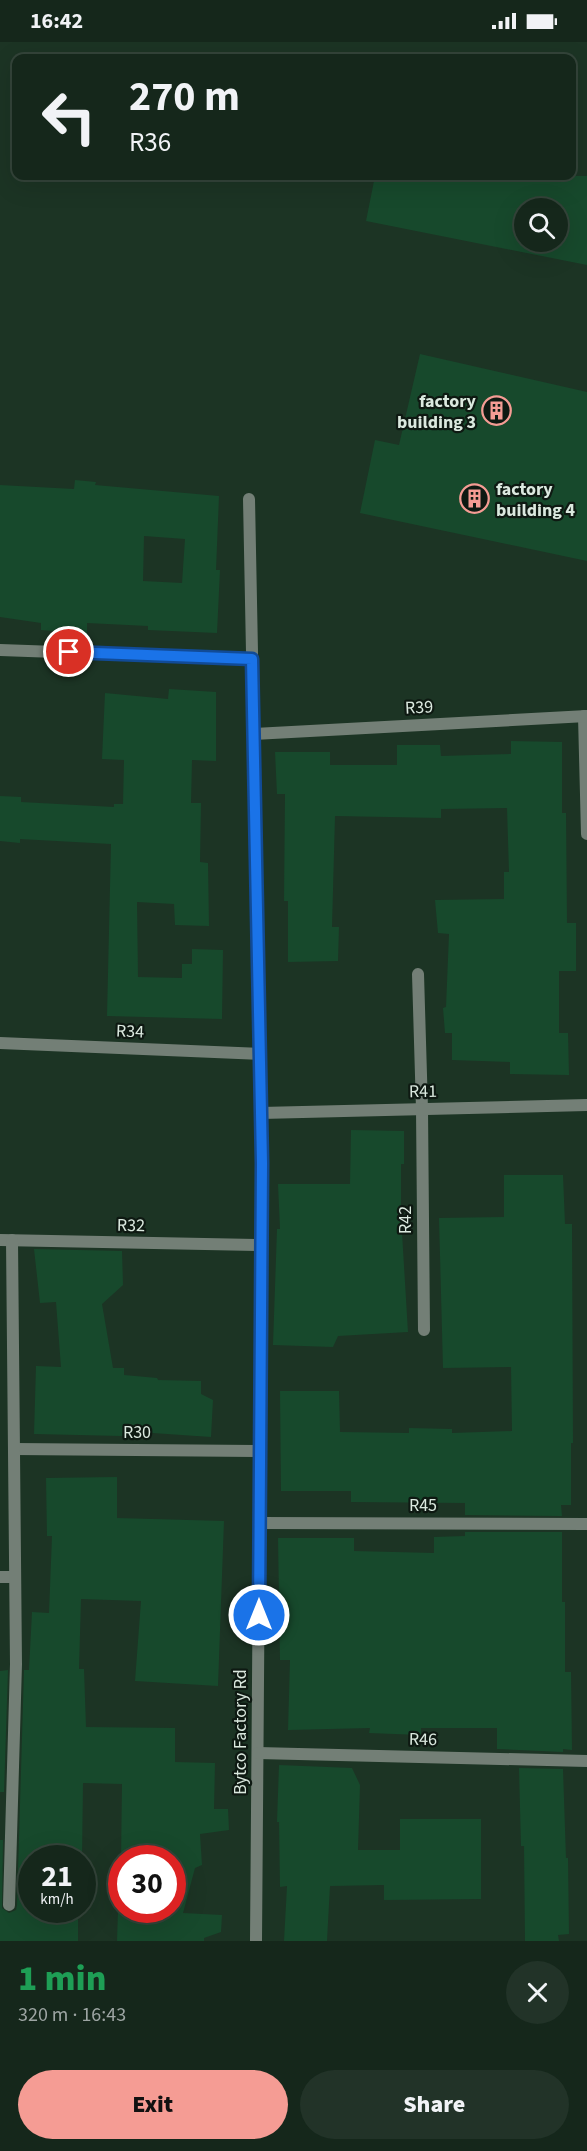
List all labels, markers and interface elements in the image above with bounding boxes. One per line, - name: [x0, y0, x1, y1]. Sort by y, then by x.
- text: 16:42: [30, 5, 83, 37]
- text: 270 m: [129, 67, 240, 127]
- icon: left: [30, 78, 108, 156]
- text: R36: [129, 123, 171, 162]
- map controls: [514, 198, 568, 252]
- button: search: [514, 198, 568, 252]
- place label: factory building 3: [397, 389, 477, 435]
- building icon: factory building 3: [481, 395, 513, 427]
- place label: factory building 4: [496, 477, 575, 523]
- building icon: factory building 4: [459, 483, 491, 515]
- pin: [43, 626, 94, 677]
- icon: arrive: [52, 635, 85, 668]
- street label: R39: [404, 694, 434, 721]
- street label: R34: [115, 1019, 145, 1044]
- street label: R41: [409, 1079, 437, 1104]
- street label: R42: [393, 1206, 418, 1234]
- street label: R32: [117, 1213, 145, 1238]
- street label: R30: [123, 1420, 151, 1445]
- street label: R45: [409, 1493, 437, 1518]
- position arrow: [227, 1583, 291, 1647]
- street label: Bytco Factory Rd: [228, 1669, 253, 1795]
- street label: R46: [409, 1727, 437, 1752]
- speed limit sign: 30: [108, 1845, 186, 1923]
- text: 21: [41, 1855, 73, 1898]
- text: km/h: [40, 1889, 74, 1910]
- text: 1 min: [18, 1953, 106, 2004]
- button: close: [506, 1961, 569, 2024]
- text: 320 m · 16:43: [18, 2001, 126, 2029]
- button: Exit: [18, 2070, 288, 2139]
- button: Share: [300, 2070, 569, 2139]

